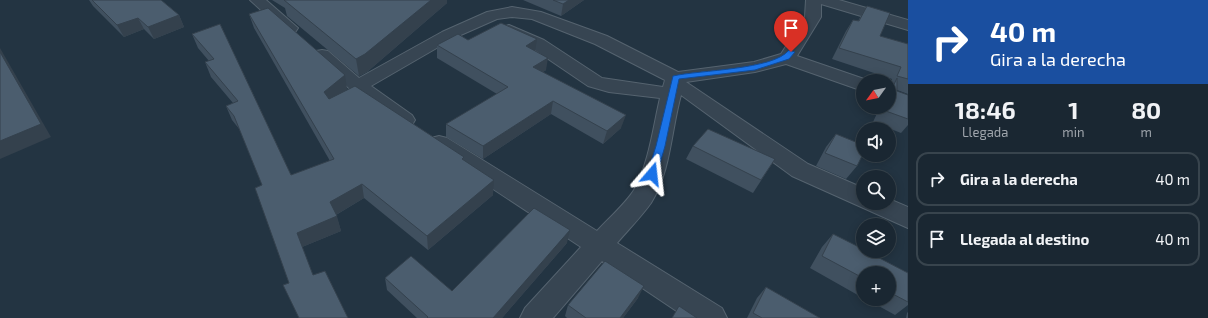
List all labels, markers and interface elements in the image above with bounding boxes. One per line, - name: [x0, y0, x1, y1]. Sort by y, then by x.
- pin: [774, 11, 808, 52]
- text: 40 m: [990, 14, 1056, 48]
- icon: right: [924, 16, 976, 68]
- icon: arrive: [780, 17, 802, 39]
- text: Gira a la derecha: [990, 48, 1126, 70]
- north arrow: [856, 74, 896, 114]
- map controls: [856, 74, 896, 306]
- text: 18:46: [955, 95, 1016, 124]
- text: 1: [1068, 95, 1079, 124]
- text: 80: [1131, 95, 1161, 124]
- button: sound: [856, 122, 896, 162]
- text: Llegada: [962, 124, 1008, 140]
- text: min: [1062, 124, 1084, 140]
- text: m: [1141, 124, 1152, 140]
- position arrow: [631, 153, 673, 195]
- icon: right: [926, 168, 948, 190]
- button: search: [856, 170, 896, 210]
- text: Gira a la derecha: [960, 170, 1078, 188]
- text: 40 m: [1155, 170, 1190, 188]
- button: layers: [856, 218, 896, 258]
- icon: arrive: [926, 228, 948, 250]
- text: Llegada al destino: [960, 230, 1089, 248]
- text: 40 m: [1155, 230, 1190, 248]
- button: +: [856, 266, 896, 306]

